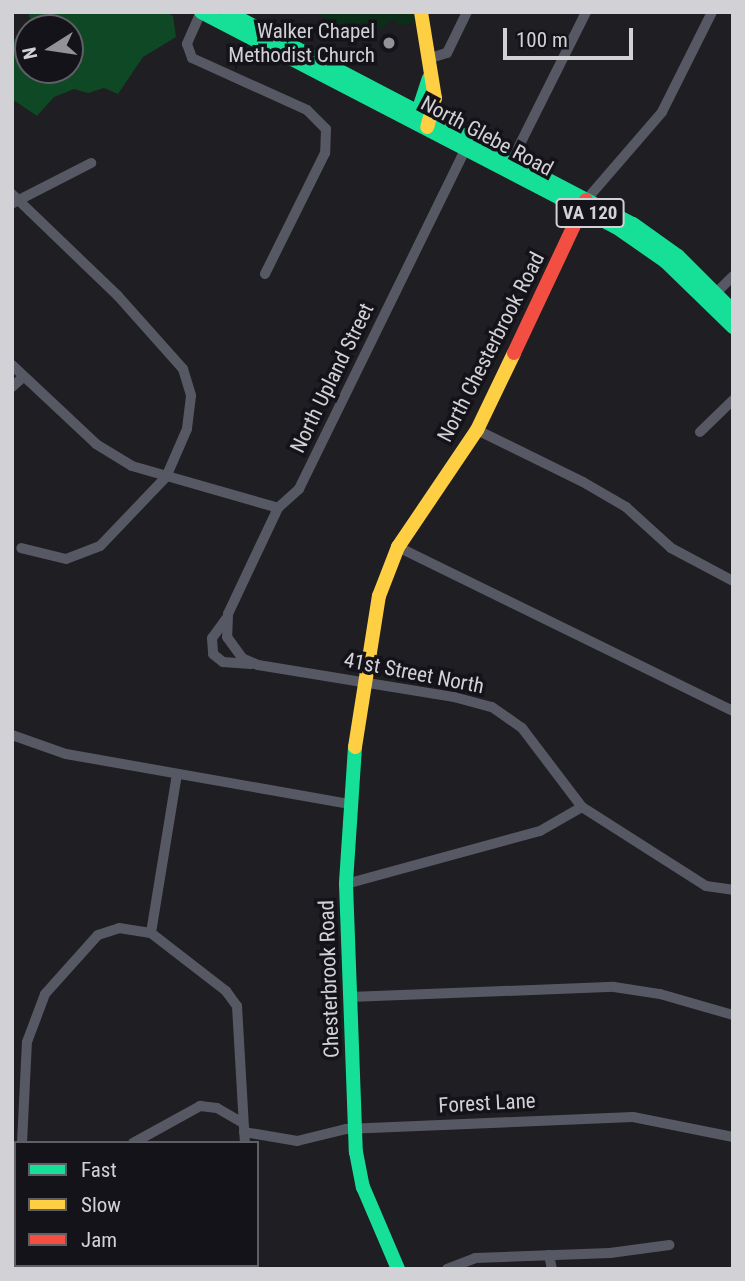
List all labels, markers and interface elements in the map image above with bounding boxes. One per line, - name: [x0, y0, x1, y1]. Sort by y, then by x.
- north arrow: [14, 14, 84, 84]
- scale bar: [507, 14, 636, 58]
- place label: Walker Chapel Methodist Church: [228, 18, 375, 68]
- text: 100 m: [516, 28, 568, 52]
- marker: Walker Chapel Methodist Church: [381, 35, 397, 51]
- text: N: [17, 45, 42, 61]
- street label: North Glebe Road: [417, 91, 557, 181]
- road number: VA 120: [555, 197, 625, 228]
- street label: North Chesterbrook Road: [432, 248, 550, 446]
- street label: North Upland Street: [285, 299, 379, 457]
- street label: 41st Street North: [342, 647, 486, 699]
- street label: Chesterbrook Road: [314, 900, 344, 1058]
- street label: Forest Lane: [438, 1088, 536, 1118]
- legend: [14, 1141, 259, 1267]
- text: Fast: [81, 1158, 117, 1182]
- text: Slow: [81, 1193, 121, 1217]
- text: Jam: [81, 1228, 117, 1252]

